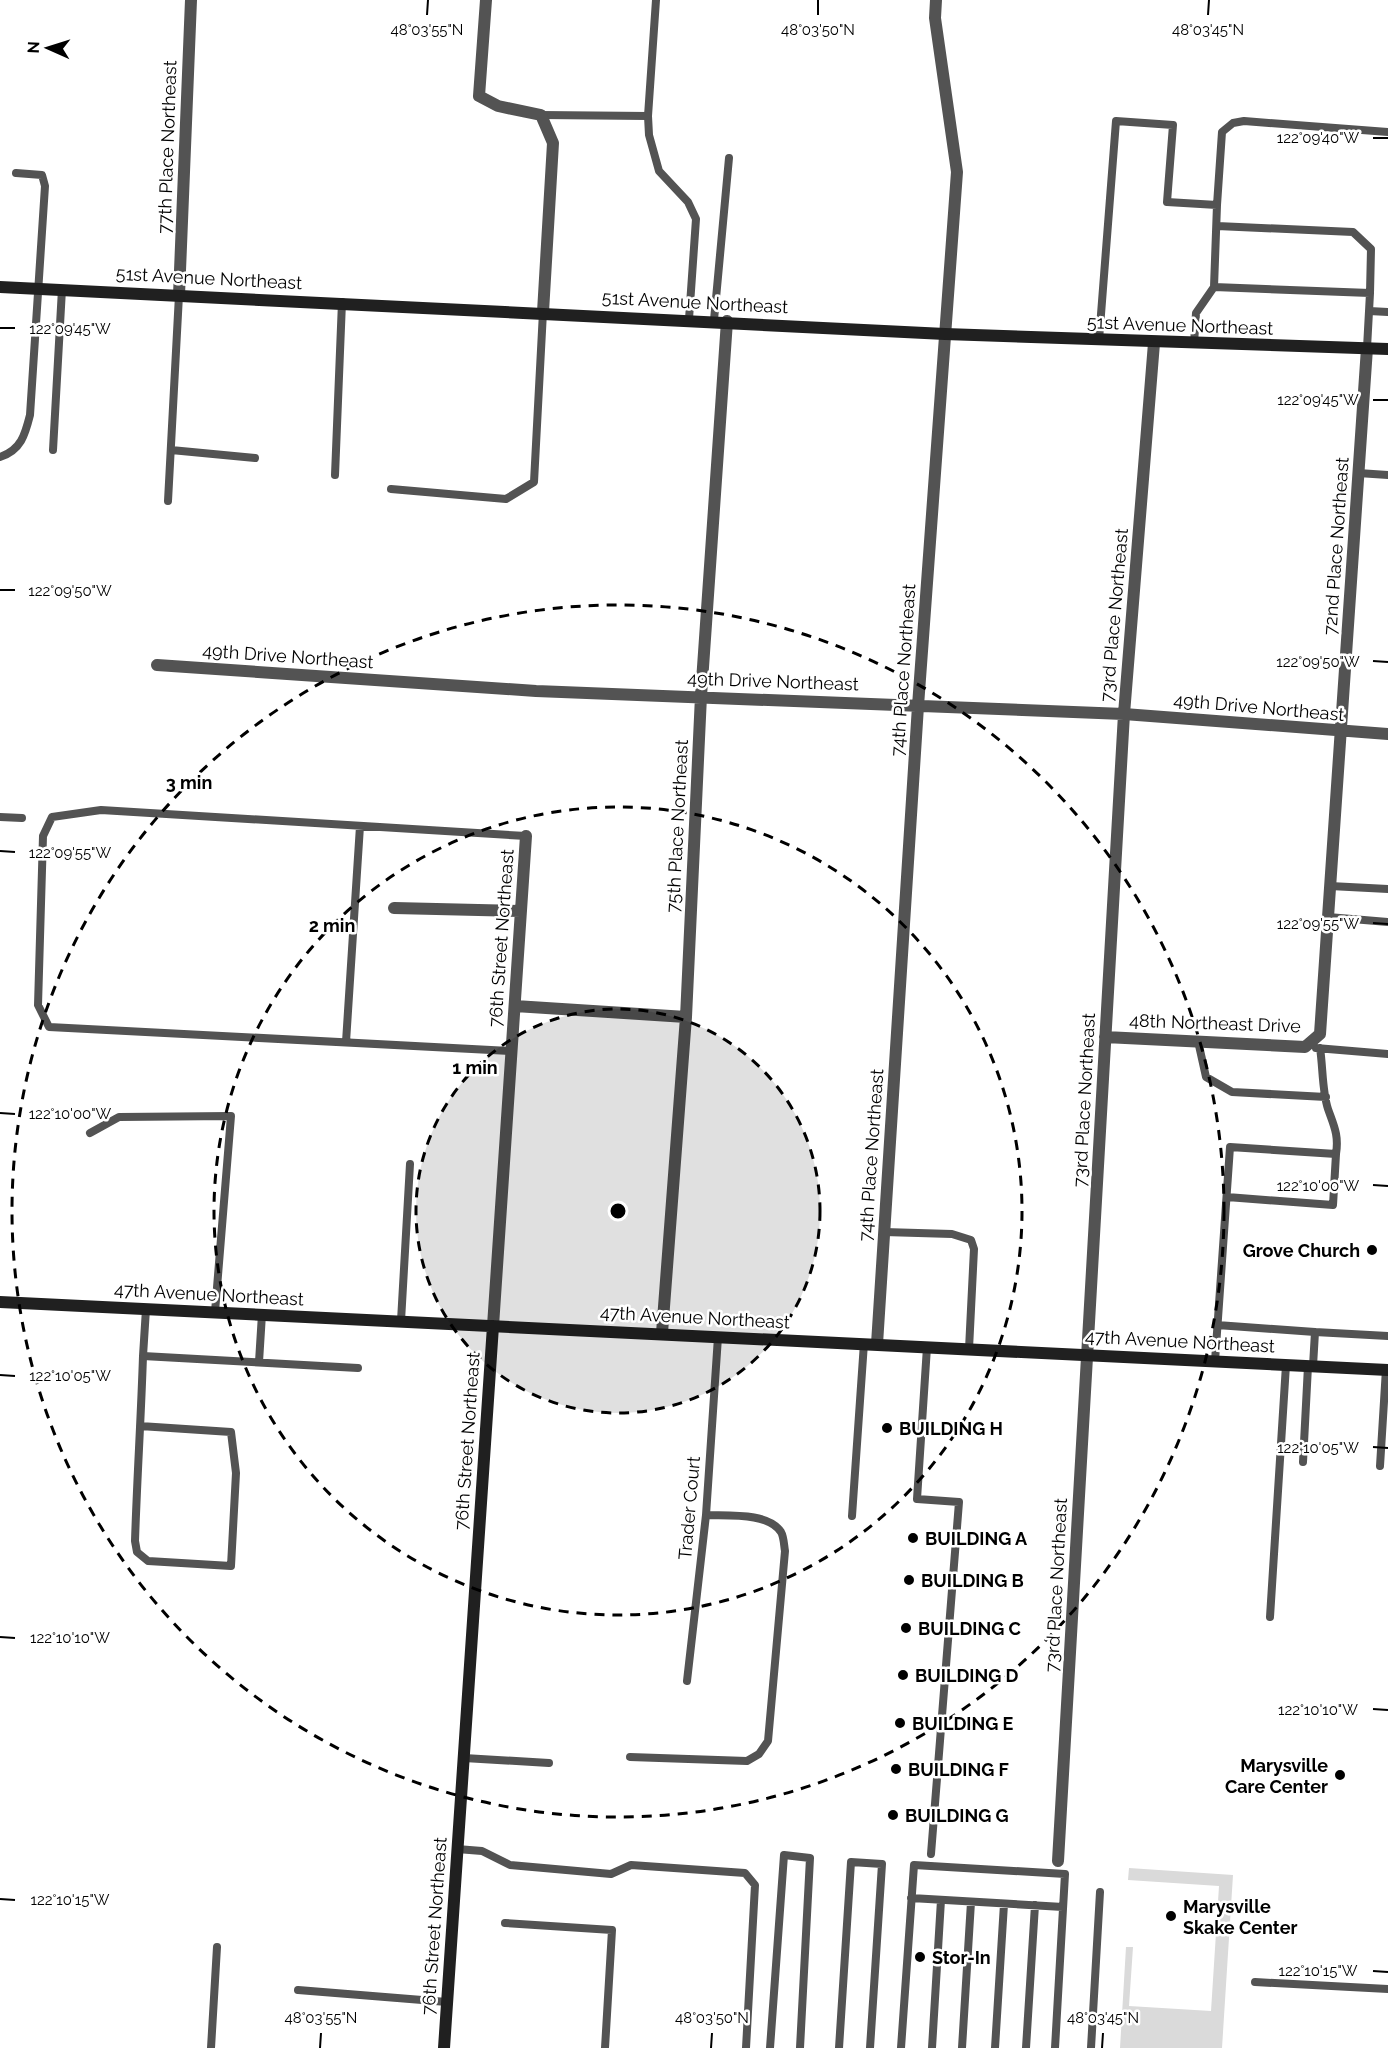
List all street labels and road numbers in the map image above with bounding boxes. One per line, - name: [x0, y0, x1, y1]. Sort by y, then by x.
- street label: 77th Place Northeast: [153, 60, 181, 234]
- street label: 51st Avenue Northeast: [115, 263, 303, 293]
- street label: 51st Avenue Northeast: [601, 287, 789, 317]
- street label: 51st Avenue Northeast: [1086, 311, 1274, 339]
- street label: 72nd Place Northeast: [1319, 456, 1353, 636]
- street label: 73rd Place Northeast: [1096, 527, 1132, 703]
- street label: 74th Place Northeast: [886, 583, 920, 757]
- street label: 49th Drive Northeast: [202, 640, 374, 672]
- street label: 49th Drive Northeast: [687, 668, 859, 694]
- street label: 49th Drive Northeast: [1173, 689, 1345, 725]
- street label: 75th Place Northeast: [662, 739, 692, 913]
- street label: 76th Street Northeast: [484, 848, 518, 1028]
- street label: 48th Northeast Drive: [1129, 1010, 1302, 1037]
- street label: 73rd Place Northeast: [1069, 1012, 1099, 1188]
- street label: 74th Place Northeast: [854, 1068, 888, 1242]
- street label: 47th Avenue Northeast: [114, 1279, 304, 1309]
- street label: 47th Avenue Northeast: [600, 1302, 790, 1332]
- street label: 47th Avenue Northeast: [1085, 1326, 1275, 1356]
- street label: 76th Street Northeast: [450, 1351, 484, 1531]
- street label: Trader Court: [674, 1455, 704, 1561]
- street label: 73rd Place Northeast: [1041, 1497, 1071, 1673]
- street label: 76th Street Northeast: [417, 1836, 451, 2016]

